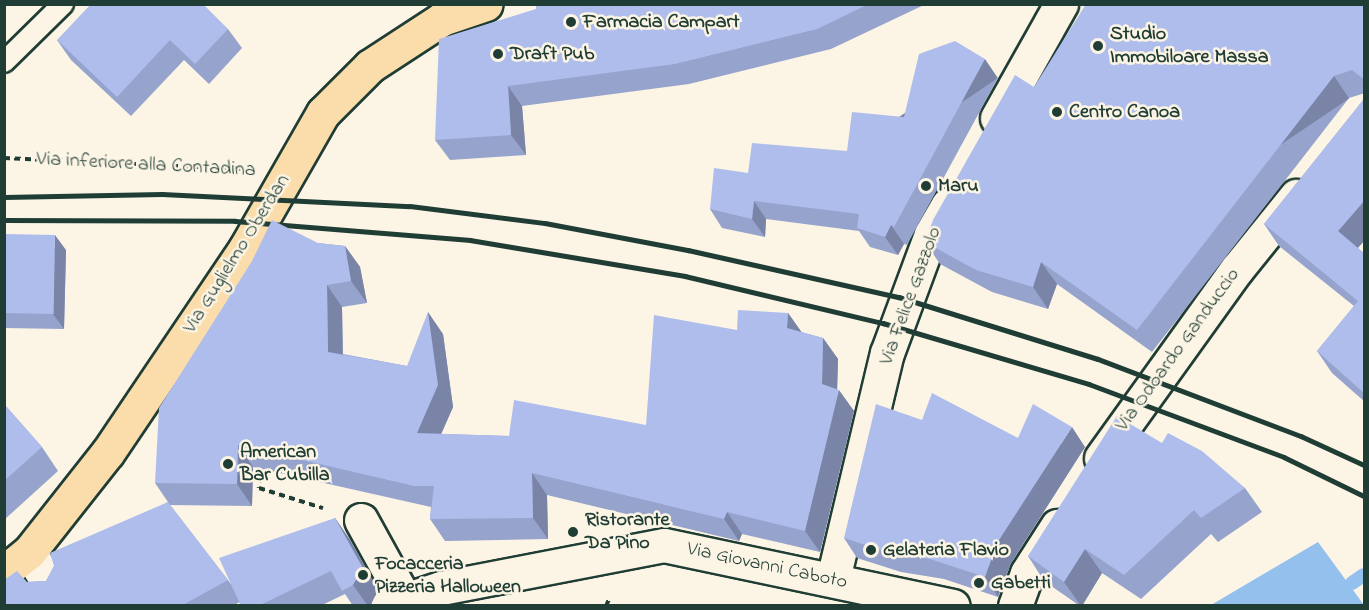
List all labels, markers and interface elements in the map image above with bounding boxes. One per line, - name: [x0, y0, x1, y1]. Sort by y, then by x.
- place label: Farmacia Campart: [583, 10, 739, 34]
- marker: Farmacia Campart: [564, 15, 578, 29]
- place label: Studio Immobiloare Massa: [1110, 22, 1269, 69]
- marker: Studio Immobiloare Massa: [1091, 39, 1105, 53]
- place label: Draft Pub: [510, 42, 594, 66]
- marker: Draft Pub: [491, 47, 505, 61]
- place label: Centro Canoa: [1069, 100, 1180, 124]
- marker: Centro Canoa: [1050, 105, 1064, 119]
- street label: Via inferiore alla Contadina: [36, 147, 256, 183]
- street label: Via Guglielmo Oberdan: [178, 170, 296, 338]
- place label: Maru: [938, 174, 979, 198]
- marker: Maru: [919, 179, 933, 193]
- street label: Via Felice Gazzolo: [875, 224, 947, 368]
- street label: Via Odoardo Ganduccio: [1111, 264, 1245, 436]
- place label: American Bar Cubilla: [240, 440, 329, 487]
- marker: American Bar Cubilla: [221, 457, 235, 471]
- place label: Ristorante Da Pino: [585, 508, 669, 555]
- marker: Ristorante Da Pino: [566, 525, 580, 539]
- street label: Via Giovanni Caboto: [685, 537, 849, 595]
- place label: Gelateria Flavio: [883, 538, 1009, 562]
- marker: Gelateria Flavio: [864, 543, 878, 557]
- place label: Focacceria Pizzeria Halloween: [375, 552, 521, 599]
- marker: Focacceria Pizzeria Halloween: [356, 568, 370, 582]
- place label: Gabetti: [991, 571, 1051, 595]
- marker: Gabetti: [972, 576, 986, 590]

